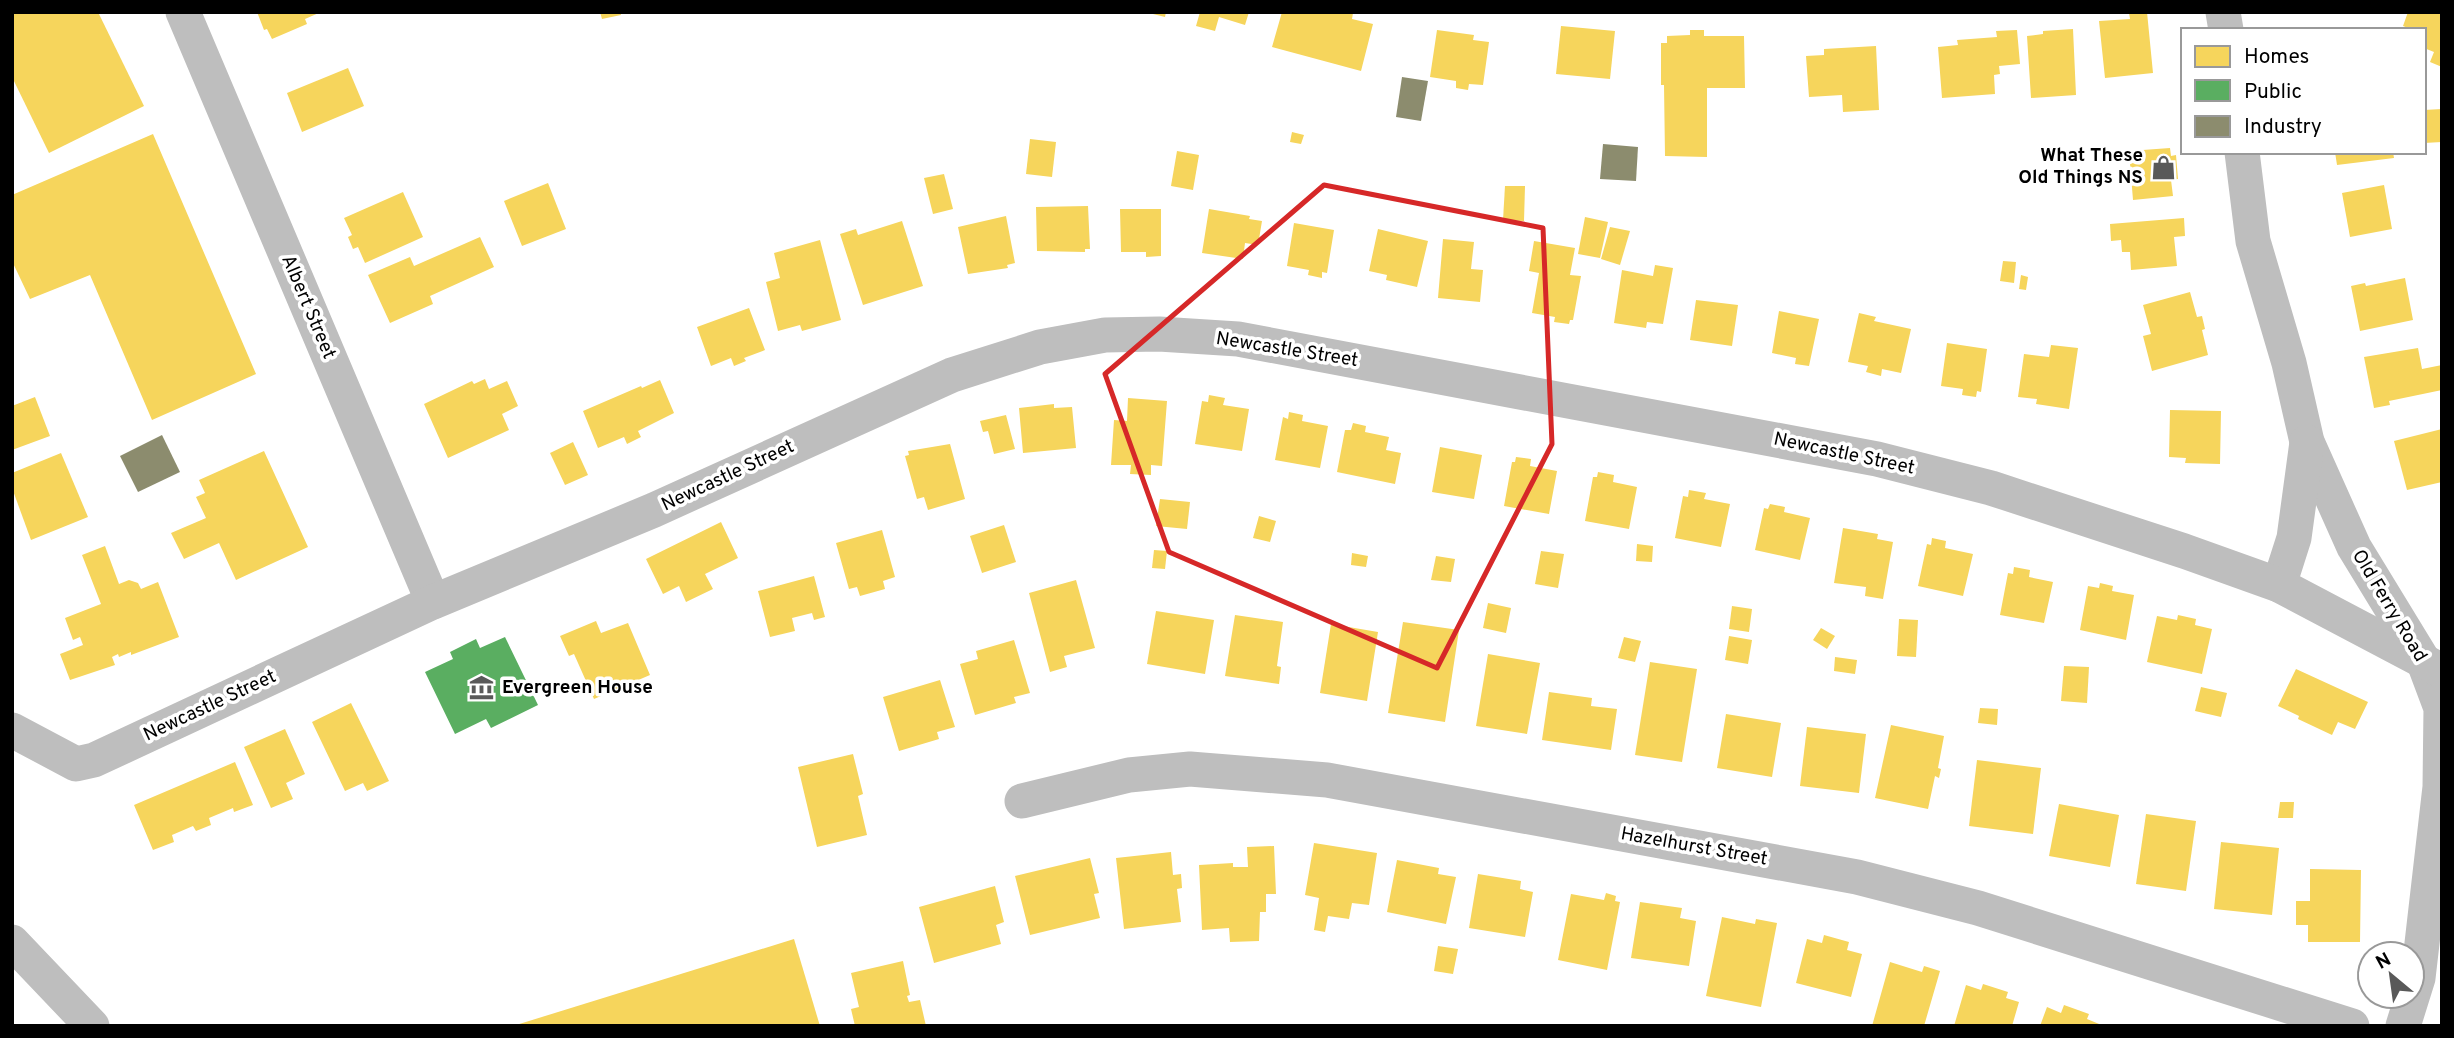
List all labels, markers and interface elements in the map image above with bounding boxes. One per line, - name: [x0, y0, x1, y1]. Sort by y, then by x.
- legend: [2181, 28, 2426, 154]
- text: Homes: [2244, 44, 2309, 71]
- text: Public: [2244, 79, 2302, 106]
- text: Industry: [2244, 114, 2322, 141]
- place label: What These Old Things NS: [2018, 144, 2143, 190]
- shop icon: What These Old Things NS: [2149, 153, 2177, 181]
- street label: Albert Street: [275, 251, 341, 363]
- street label: Newcastle Street: [1214, 327, 1360, 373]
- street label: Newcastle Street: [1771, 427, 1917, 481]
- street label: Newcastle Street: [658, 435, 798, 517]
- street label: Old Ferry Road: [2346, 545, 2432, 667]
- street label: Newcastle Street: [140, 665, 280, 747]
- museum icon: Evergreen House: [468, 674, 496, 702]
- place label: Evergreen House: [502, 676, 653, 700]
- street label: Hazelhurst Street: [1619, 822, 1769, 872]
- north arrow: [2356, 940, 2426, 1010]
- text: N: [2372, 948, 2396, 976]

